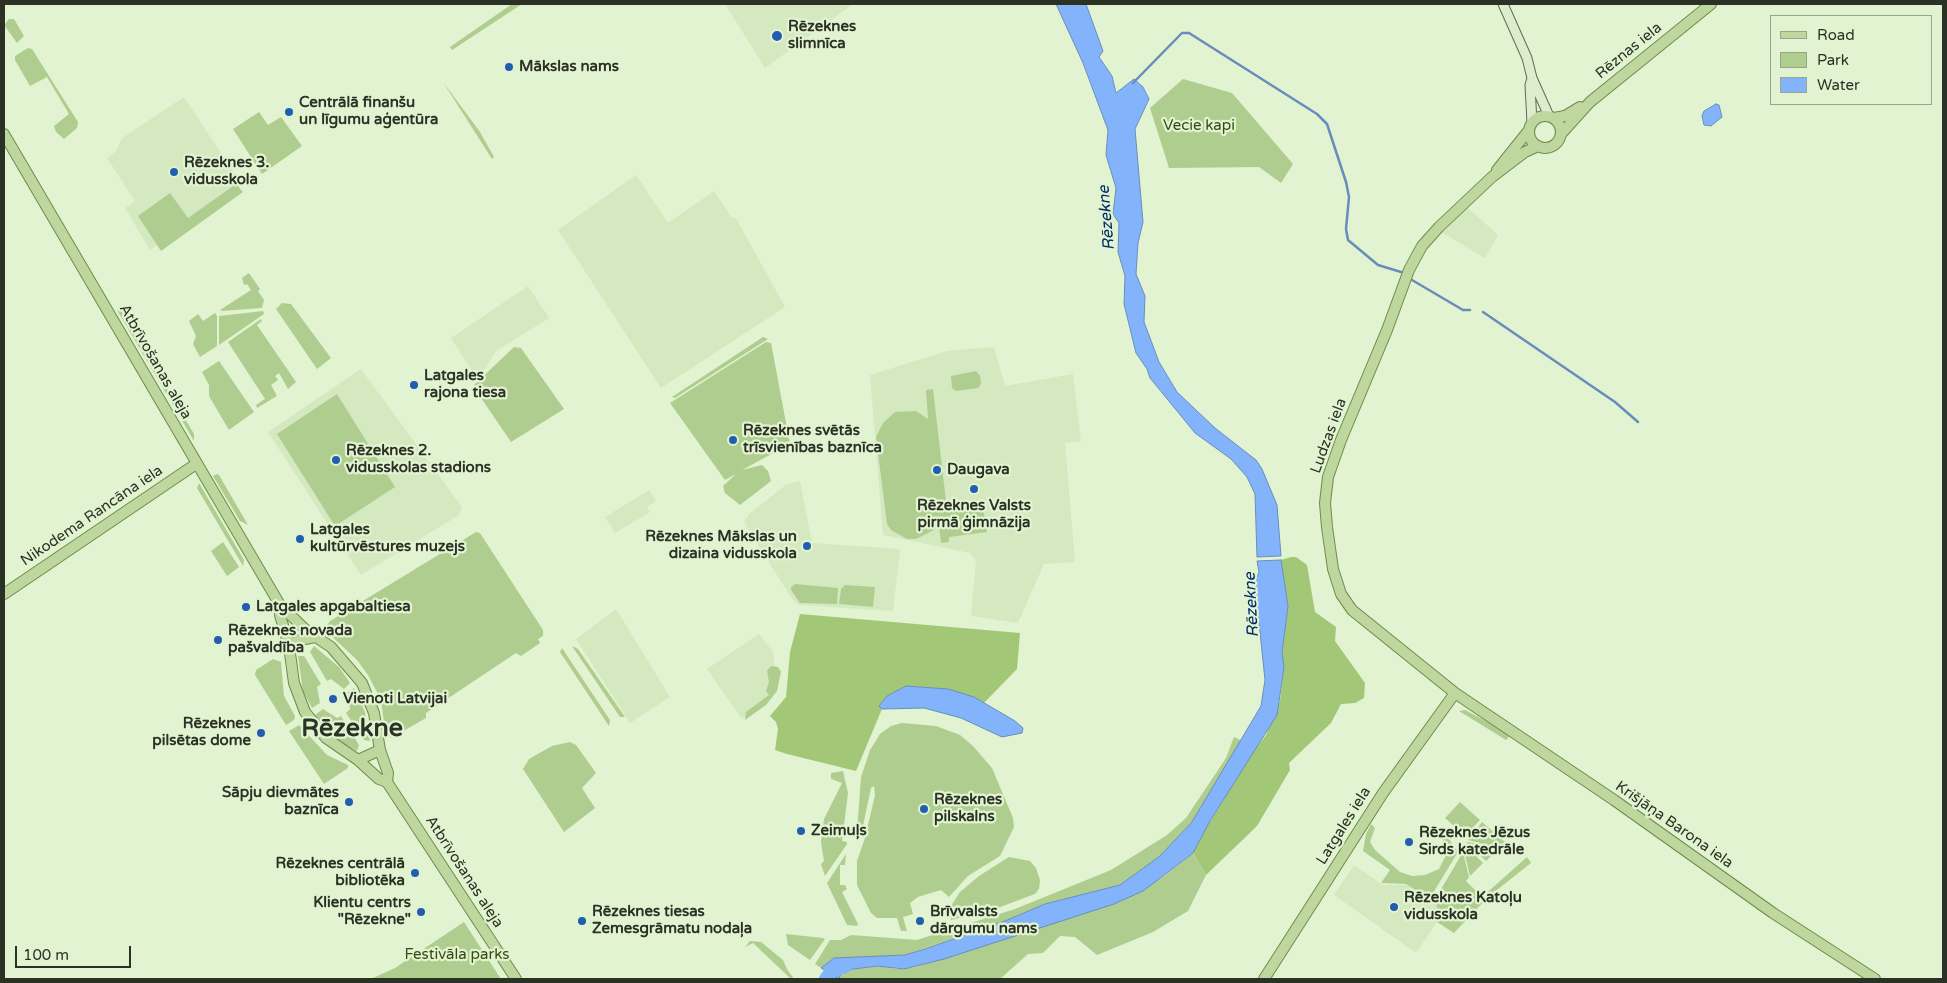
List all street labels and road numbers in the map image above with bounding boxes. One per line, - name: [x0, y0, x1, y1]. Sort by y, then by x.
- street label: Rēznas iela: [1592, 19, 1666, 83]
- street label: Atbrīvošanas aleja: [115, 301, 195, 423]
- street label: Ludzas iela: [1307, 396, 1351, 476]
- street label: Nikodema Rancāna iela: [18, 462, 166, 570]
- street label: Krišjāņa Barona iela: [1612, 778, 1736, 872]
- street label: Latgales iela: [1313, 784, 1375, 868]
- street label: Atbrīvošanas aleja: [421, 813, 507, 931]

